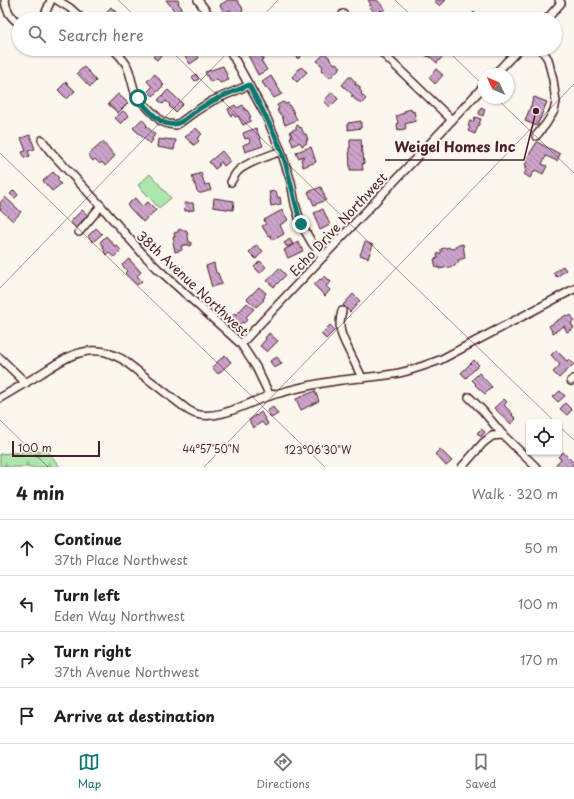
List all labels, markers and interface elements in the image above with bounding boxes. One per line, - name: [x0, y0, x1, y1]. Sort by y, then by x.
- search box: [12, 12, 562, 56]
- icon: search: [26, 23, 48, 45]
- text: Search here: [58, 23, 144, 46]
- north arrow: [478, 68, 514, 104]
- route start: [129, 89, 147, 107]
- callout: Weigel Homes Inc: [385, 134, 524, 160]
- text: Weigel Homes Inc: [395, 136, 516, 157]
- street label: Echo Drive Northwest: [285, 168, 391, 280]
- route end: [292, 215, 310, 233]
- street label: 38th Avenue Northwest: [133, 226, 253, 340]
- map controls: [526, 419, 562, 455]
- button: locate: [526, 419, 562, 455]
- scale bar: [12, 439, 100, 458]
- text: 100 m: [18, 439, 52, 456]
- text: 44°57'50"N: [182, 441, 240, 456]
- text: 123°06'30"W: [284, 442, 352, 457]
- text: 4 min: [16, 480, 64, 506]
- text: Walk · 320 m: [472, 484, 558, 503]
- text: Continue: [54, 527, 122, 550]
- icon: ahead: [16, 537, 38, 559]
- text: 50 m: [524, 538, 558, 557]
- text: 37th Place Northwest: [54, 550, 188, 569]
- text: Turn left: [54, 583, 120, 606]
- icon: left: [16, 593, 38, 615]
- text: 100 m: [518, 594, 558, 613]
- text: Eden Way Northwest: [54, 606, 185, 625]
- text: Turn right: [54, 639, 131, 662]
- icon: right: [16, 649, 38, 671]
- text: 170 m: [520, 650, 558, 669]
- text: 37th Avenue Northwest: [54, 662, 199, 681]
- text: Arrive at destination: [54, 704, 215, 727]
- icon: arrive: [16, 705, 38, 727]
- tab: Map: [78, 751, 101, 792]
- tab: Directions: [256, 751, 310, 792]
- tab: Saved: [465, 751, 496, 792]

